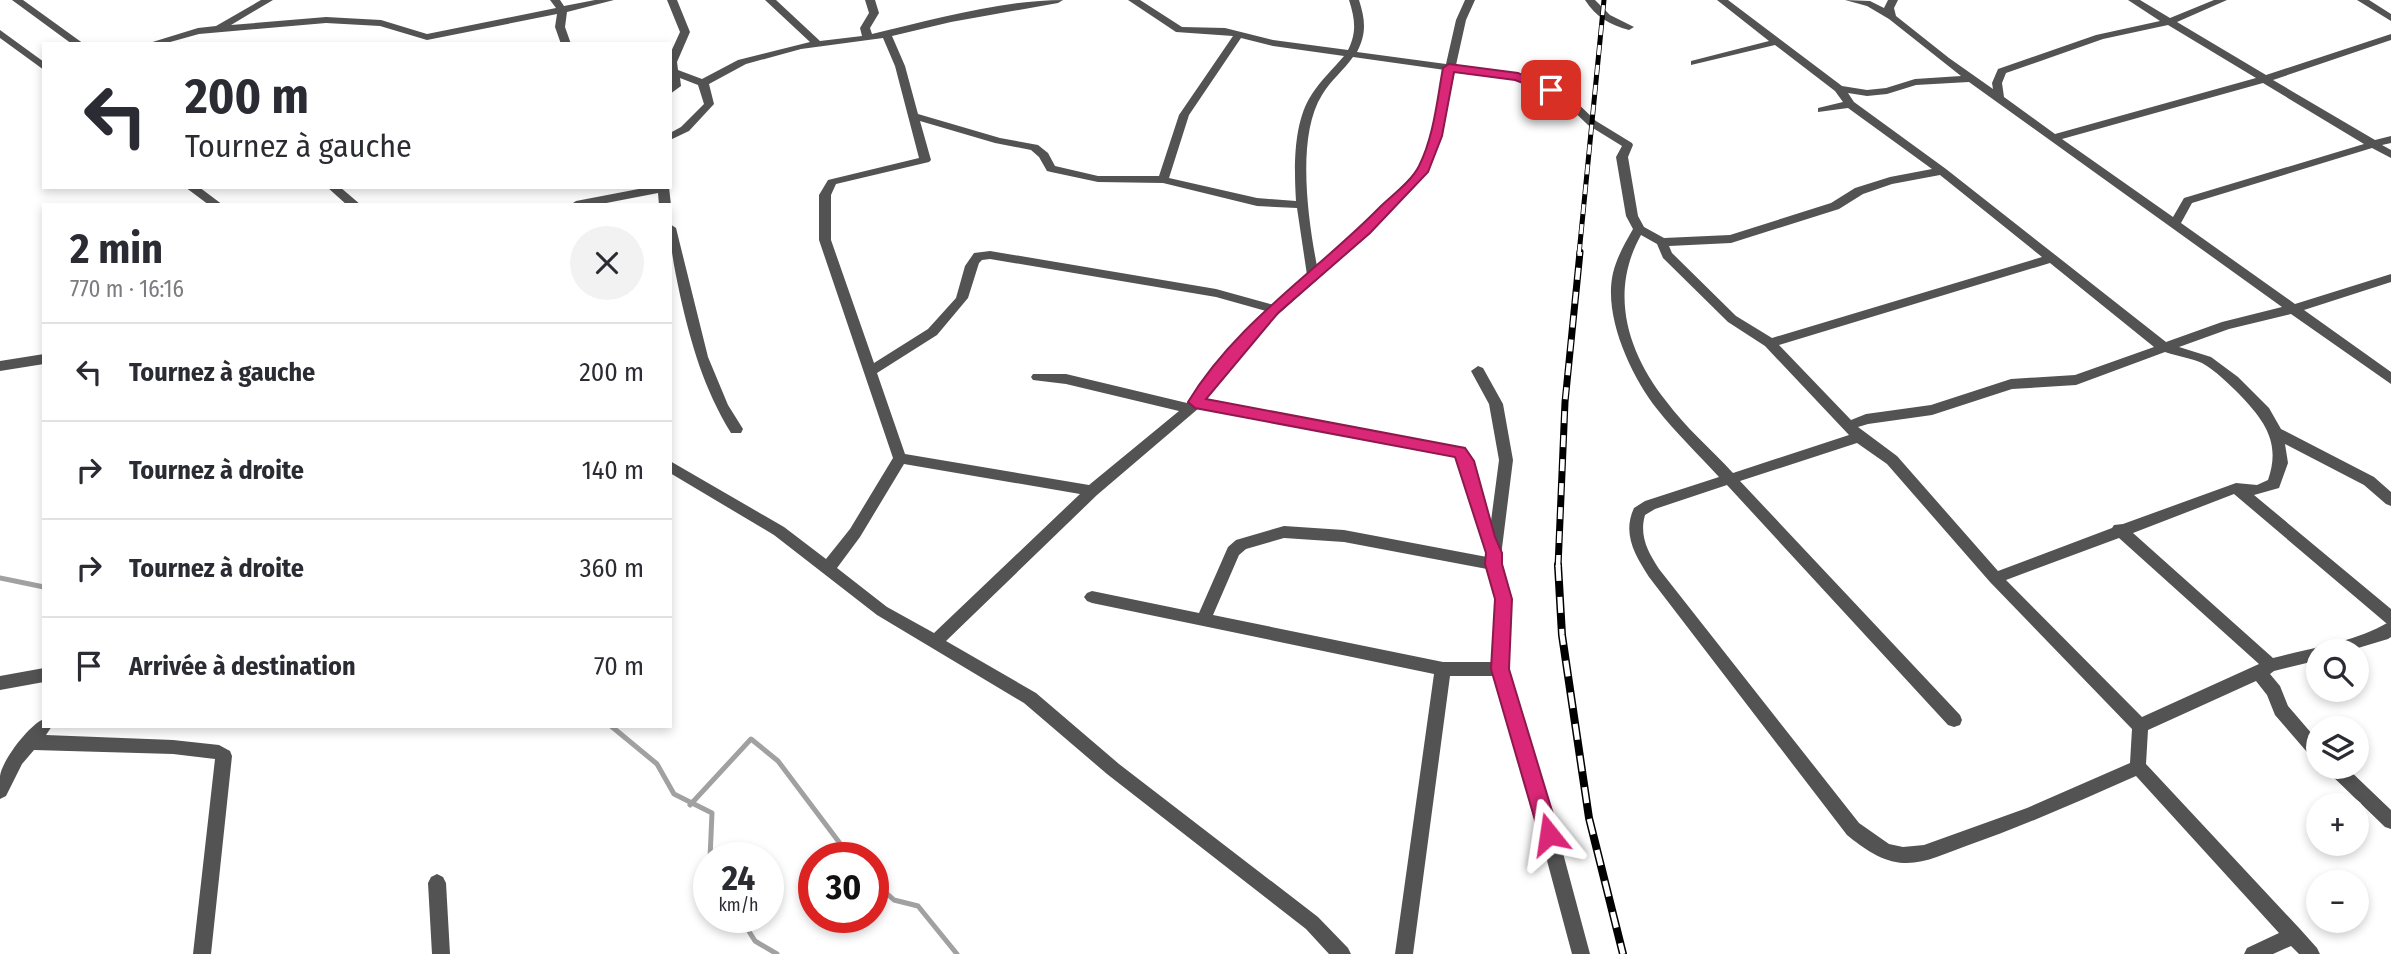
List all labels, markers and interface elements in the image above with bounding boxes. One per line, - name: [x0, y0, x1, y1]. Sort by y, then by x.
- pin: [1521, 60, 1581, 120]
- text: 200 m: [185, 67, 309, 126]
- icon: left: [70, 70, 161, 161]
- icon: arrive: [1532, 71, 1570, 109]
- text: Tournez à gauche: [185, 127, 412, 165]
- text: 2 min: [70, 224, 163, 274]
- button: close: [570, 226, 644, 300]
- text: 770 m · 16:16: [70, 275, 184, 303]
- icon: left: [70, 353, 108, 391]
- text: Tournez à gauche: [129, 357, 315, 388]
- text: 200 m: [579, 357, 644, 388]
- icon: right: [70, 451, 108, 489]
- text: Tournez à droite: [129, 455, 304, 486]
- text: 140 m: [582, 455, 644, 486]
- icon: right: [70, 549, 108, 587]
- text: Tournez à droite: [129, 553, 304, 584]
- text: 360 m: [580, 553, 644, 584]
- map controls: [2306, 639, 2369, 933]
- button: search: [2306, 639, 2369, 702]
- icon: arrive: [70, 647, 108, 685]
- text: Arrivée à destination: [129, 651, 356, 682]
- text: 70 m: [594, 651, 644, 682]
- button: layers: [2306, 716, 2369, 779]
- button: +: [2306, 793, 2369, 856]
- position arrow: [1512, 797, 1586, 871]
- speed limit sign: 30: [798, 842, 889, 933]
- text: 24: [722, 857, 755, 899]
- button: −: [2306, 870, 2369, 933]
- text: km/h: [718, 894, 759, 916]

